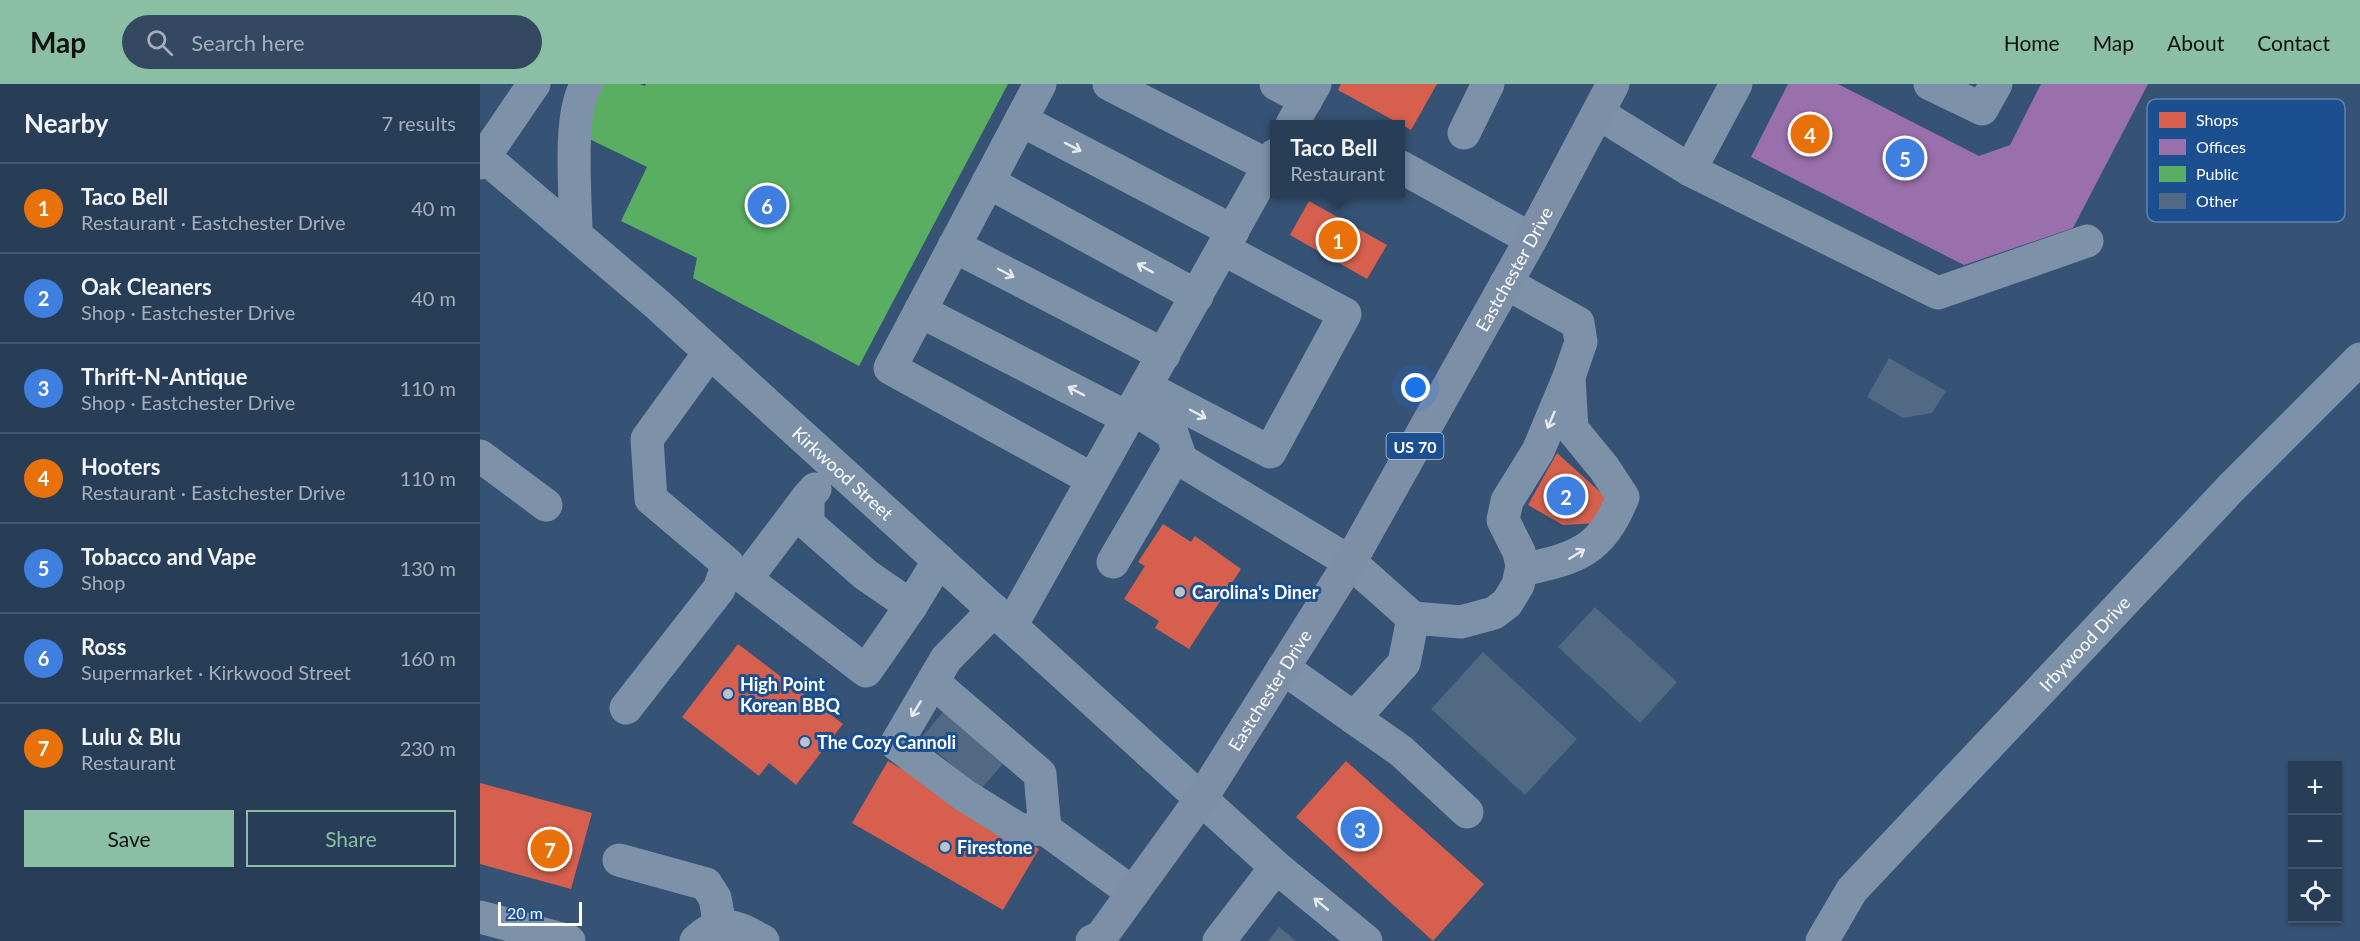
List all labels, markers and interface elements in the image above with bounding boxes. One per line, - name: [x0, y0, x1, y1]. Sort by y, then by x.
- search box: [122, 15, 542, 69]
- text: Map: [30, 25, 86, 59]
- icon: search: [143, 26, 176, 59]
- text: Search here: [191, 29, 305, 56]
- text: Home: [2004, 30, 2060, 55]
- text: Map: [2093, 30, 2134, 55]
- text: About: [2167, 30, 2224, 55]
- text: Contact: [2257, 30, 2330, 55]
- legend: [2147, 99, 2345, 222]
- text: Nearby: [24, 107, 109, 139]
- text: Shops: [2196, 110, 2239, 129]
- text: 7 results: [381, 111, 456, 135]
- pin: 4: [1790, 112, 1830, 156]
- popup: [1270, 120, 1405, 198]
- text: Taco Bell: [1290, 134, 1378, 161]
- pin: 5: [1886, 136, 1924, 181]
- text: Offices: [2196, 137, 2246, 156]
- one-way arrow: [1063, 142, 1081, 153]
- text: Restaurant: [1290, 161, 1385, 185]
- text: Public: [2196, 164, 2239, 183]
- pin: 6: [748, 182, 786, 228]
- text: Taco Bell: [81, 183, 168, 210]
- text: Other: [2196, 191, 2238, 210]
- text: 1: [38, 196, 49, 220]
- text: 40 m: [411, 196, 456, 220]
- street label: Eastchester Drive: [1471, 203, 1557, 335]
- text: Restaurant · Eastchester Drive: [81, 210, 345, 234]
- pin: 1: [1318, 218, 1358, 262]
- one-way arrow: [1137, 262, 1155, 273]
- one-way arrow: [997, 267, 1014, 279]
- text: Oak Cleaners: [81, 273, 212, 300]
- text: 2: [38, 286, 49, 310]
- text: 40 m: [411, 286, 456, 310]
- text: Shop · Eastchester Drive: [81, 300, 295, 324]
- text: Thrift-N-Antique: [81, 363, 247, 390]
- your location: [1401, 373, 1430, 402]
- text: 3: [38, 376, 49, 400]
- text: 110 m: [400, 376, 456, 400]
- one-way arrow: [1068, 385, 1086, 396]
- text: Shop · Eastchester Drive: [81, 390, 295, 414]
- one-way arrow: [1189, 409, 1207, 421]
- one-way arrow: [1545, 410, 1556, 428]
- street label: Kirkwood Street: [788, 422, 898, 525]
- road number: US 70: [1386, 433, 1444, 459]
- text: Hooters: [81, 453, 160, 480]
- text: 4: [38, 466, 49, 490]
- text: 110 m: [400, 466, 456, 490]
- pin: 2: [1546, 474, 1586, 518]
- text: Restaurant · Eastchester Drive: [81, 480, 345, 504]
- text: Tobacco and Vape: [81, 543, 256, 570]
- one-way arrow: [1569, 548, 1586, 561]
- text: 5: [38, 556, 49, 580]
- text: 130 m: [400, 556, 456, 580]
- text: Shop: [81, 570, 125, 594]
- place label: Carolina's Diner: [1192, 581, 1319, 603]
- marker: Carolina's Diner: [1173, 585, 1187, 599]
- street label: Irbywood Drive: [2034, 591, 2135, 696]
- street label: Eastchester Drive: [1223, 625, 1316, 755]
- text: Ross: [81, 633, 126, 660]
- text: 6: [38, 646, 49, 670]
- text: 160 m: [400, 646, 456, 670]
- text: Supermarket · Kirkwood Street: [81, 660, 351, 684]
- place label: High Point Korean BBQ: [740, 673, 840, 716]
- marker: High Point Korean BBQ: [721, 687, 735, 701]
- one-way arrow: [910, 700, 922, 717]
- text: Lulu & Blu: [81, 723, 181, 750]
- place label: The Cozy Cannoli: [817, 731, 956, 753]
- marker: The Cozy Cannoli: [798, 735, 812, 749]
- text: 7: [38, 736, 49, 760]
- text: 230 m: [400, 736, 456, 760]
- text: Restaurant: [81, 750, 176, 774]
- map controls: [2288, 761, 2342, 923]
- button: +: [2288, 761, 2342, 815]
- pin: 3: [1340, 806, 1380, 852]
- button: Save: [24, 810, 234, 867]
- button: Share: [246, 810, 456, 867]
- button: −: [2288, 815, 2342, 869]
- pin: 7: [530, 826, 570, 872]
- place label: Firestone: [957, 836, 1033, 858]
- marker: Firestone: [938, 840, 952, 854]
- button: locate: [2288, 869, 2342, 923]
- one-way arrow: [1314, 897, 1329, 911]
- scale bar: [498, 899, 582, 926]
- text: 20 m: [507, 903, 543, 922]

